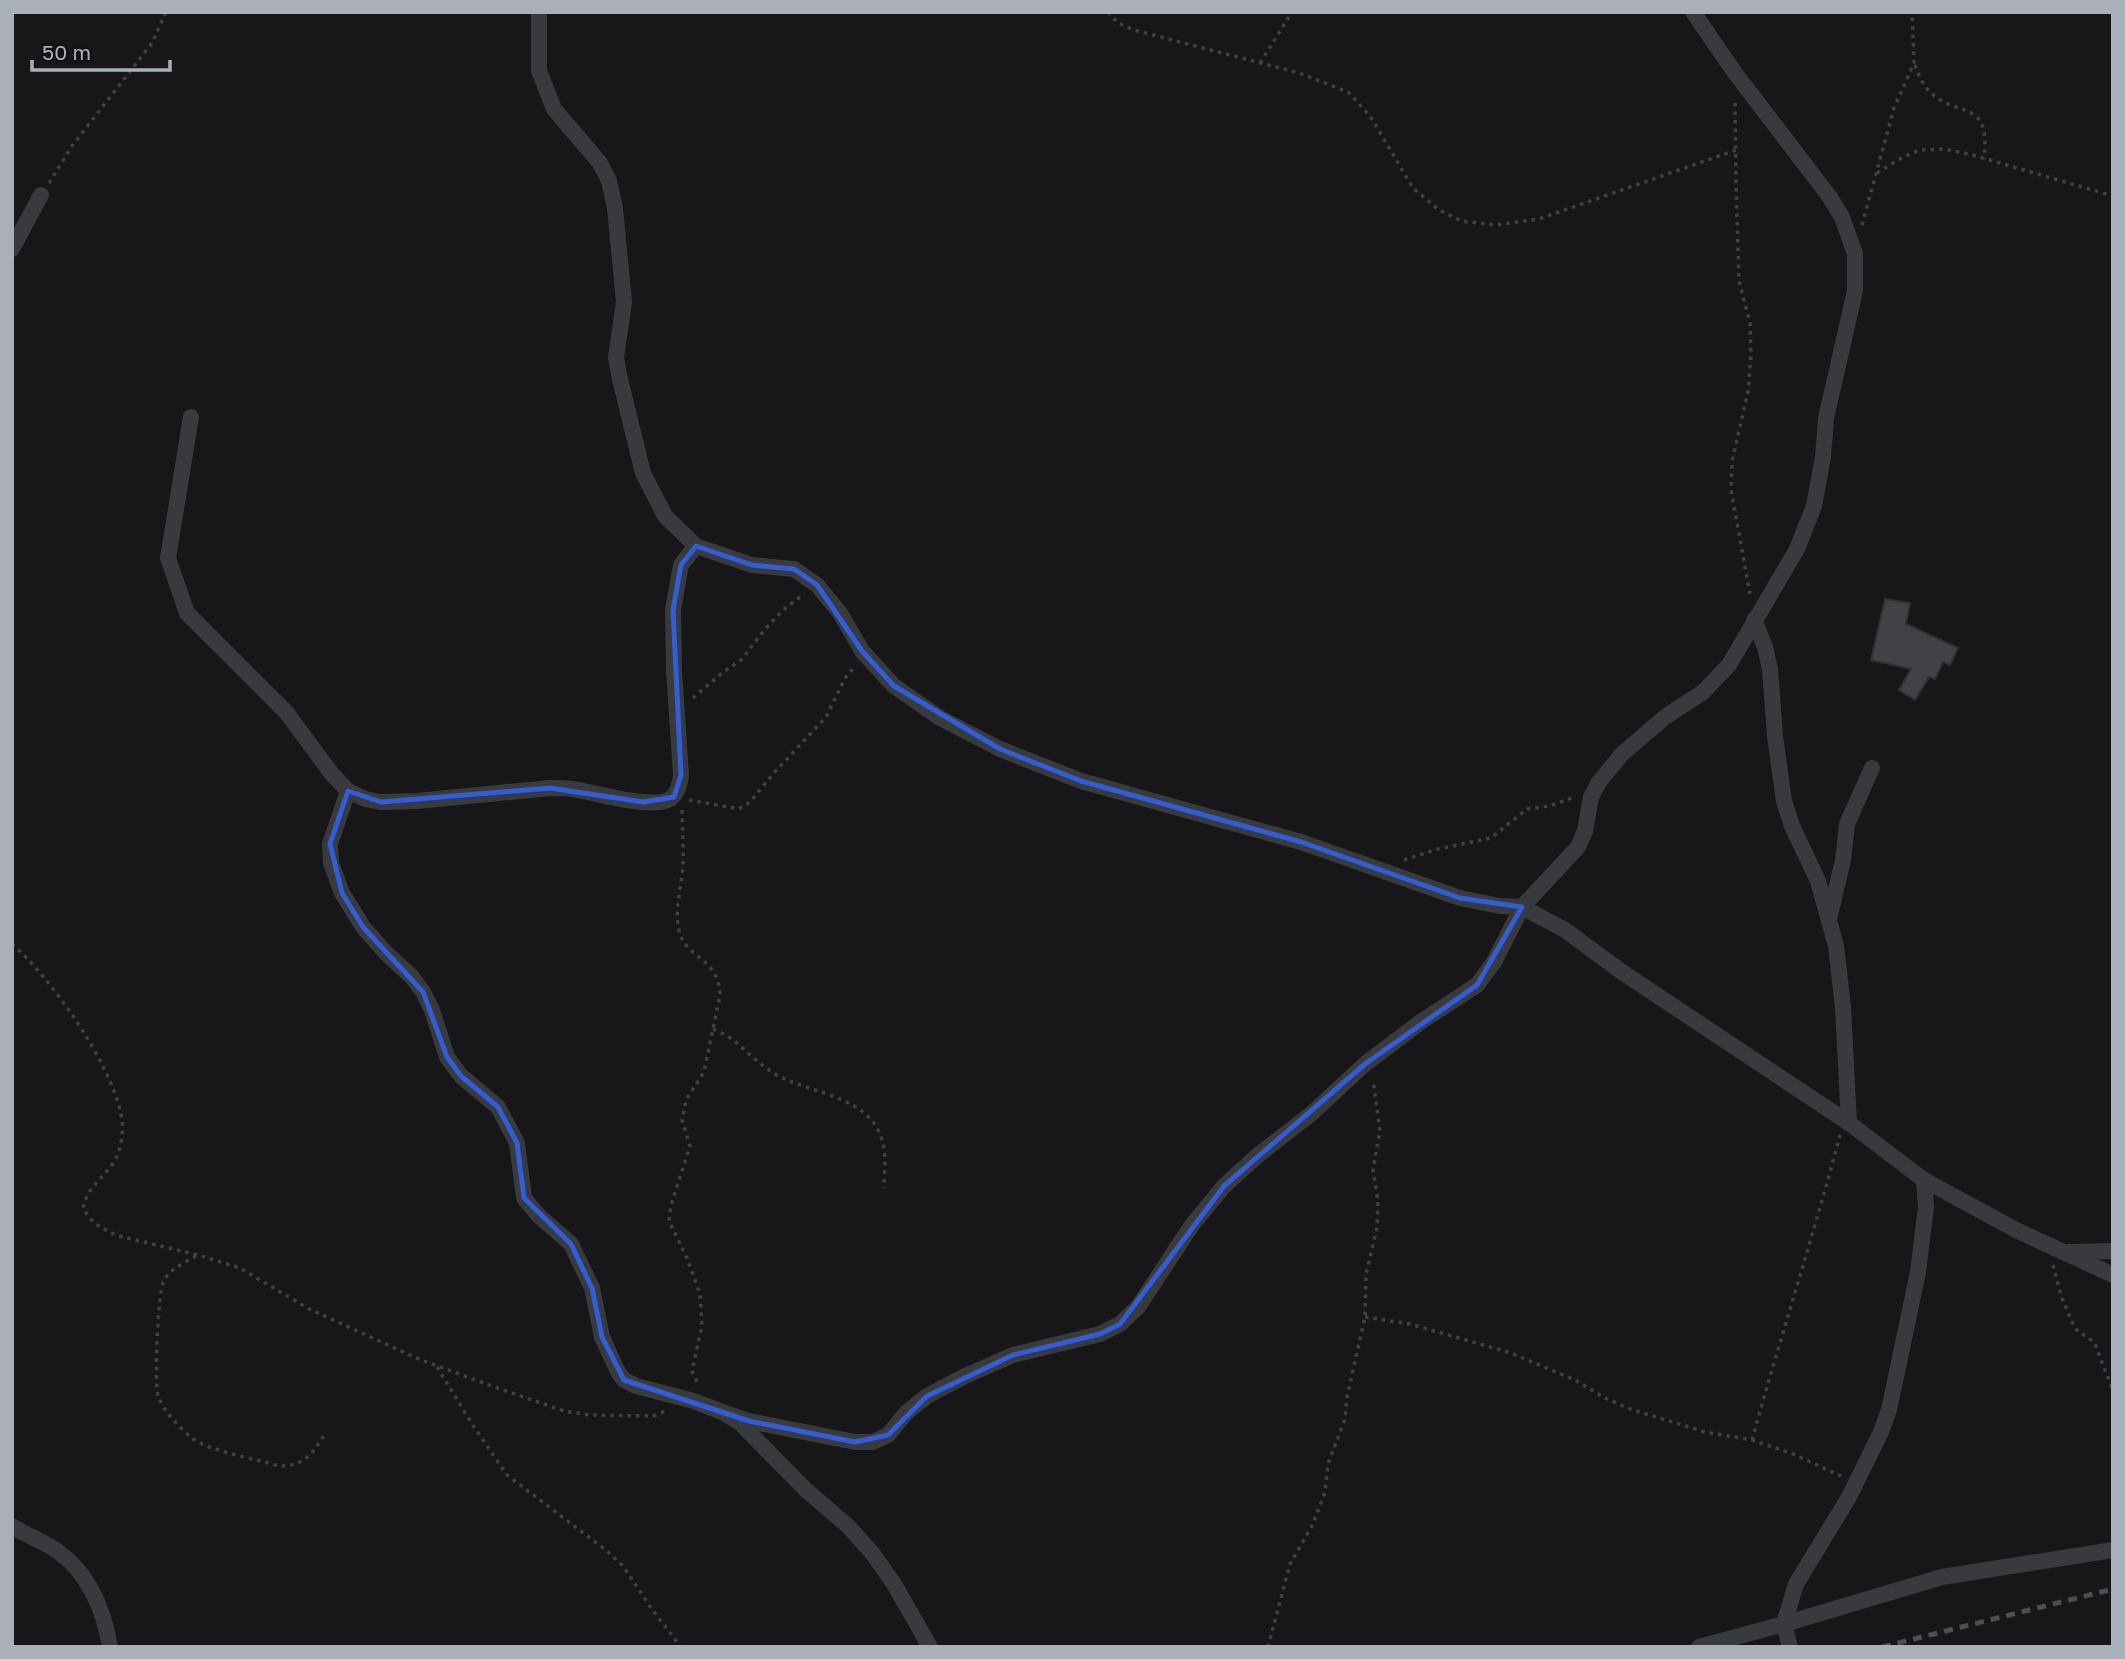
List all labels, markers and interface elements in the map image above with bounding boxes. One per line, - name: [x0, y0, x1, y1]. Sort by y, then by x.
- scale bar: [32, 28, 170, 72]
- text: 50 m: [42, 39, 91, 65]

